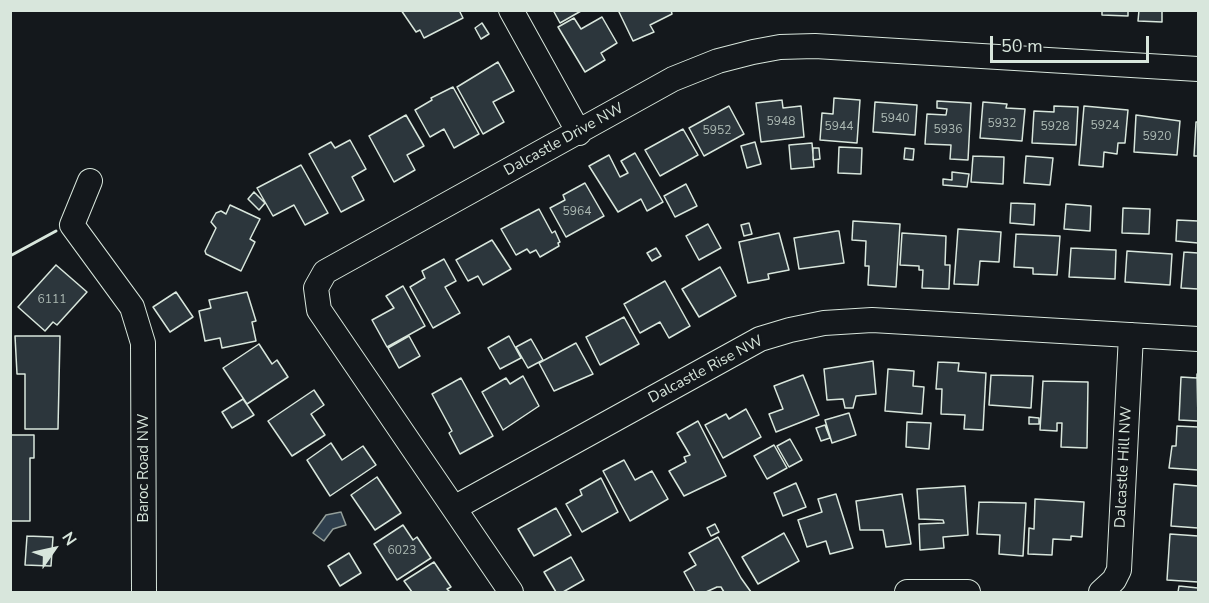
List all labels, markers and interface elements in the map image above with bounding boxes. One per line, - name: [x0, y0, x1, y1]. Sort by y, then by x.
- scale bar: [993, 24, 1152, 62]
- text: 50 m: [1001, 34, 1043, 58]
- street label: Dalcastle Drive NW: [501, 100, 627, 180]
- house number: 5940: [881, 112, 909, 126]
- house number: 5948: [767, 115, 795, 129]
- house number: 5932: [988, 117, 1016, 131]
- house number: 5924: [1091, 119, 1119, 133]
- house number: 5944: [825, 120, 853, 134]
- house number: 5928: [1041, 120, 1069, 134]
- house number: 5936: [934, 123, 962, 137]
- house number: 5952: [703, 124, 731, 138]
- house number: 5920: [1143, 130, 1171, 144]
- house number: 5964: [563, 205, 591, 219]
- house number: 6111: [38, 293, 66, 307]
- street label: Dalcastle Rise NW: [646, 332, 766, 408]
- street label: Dalcastle Hill NW: [1112, 406, 1136, 528]
- street label: Baroc Road NW: [135, 414, 153, 522]
- north arrow: [24, 519, 84, 579]
- text: N: [56, 528, 81, 550]
- house number: 6023: [388, 544, 416, 558]

